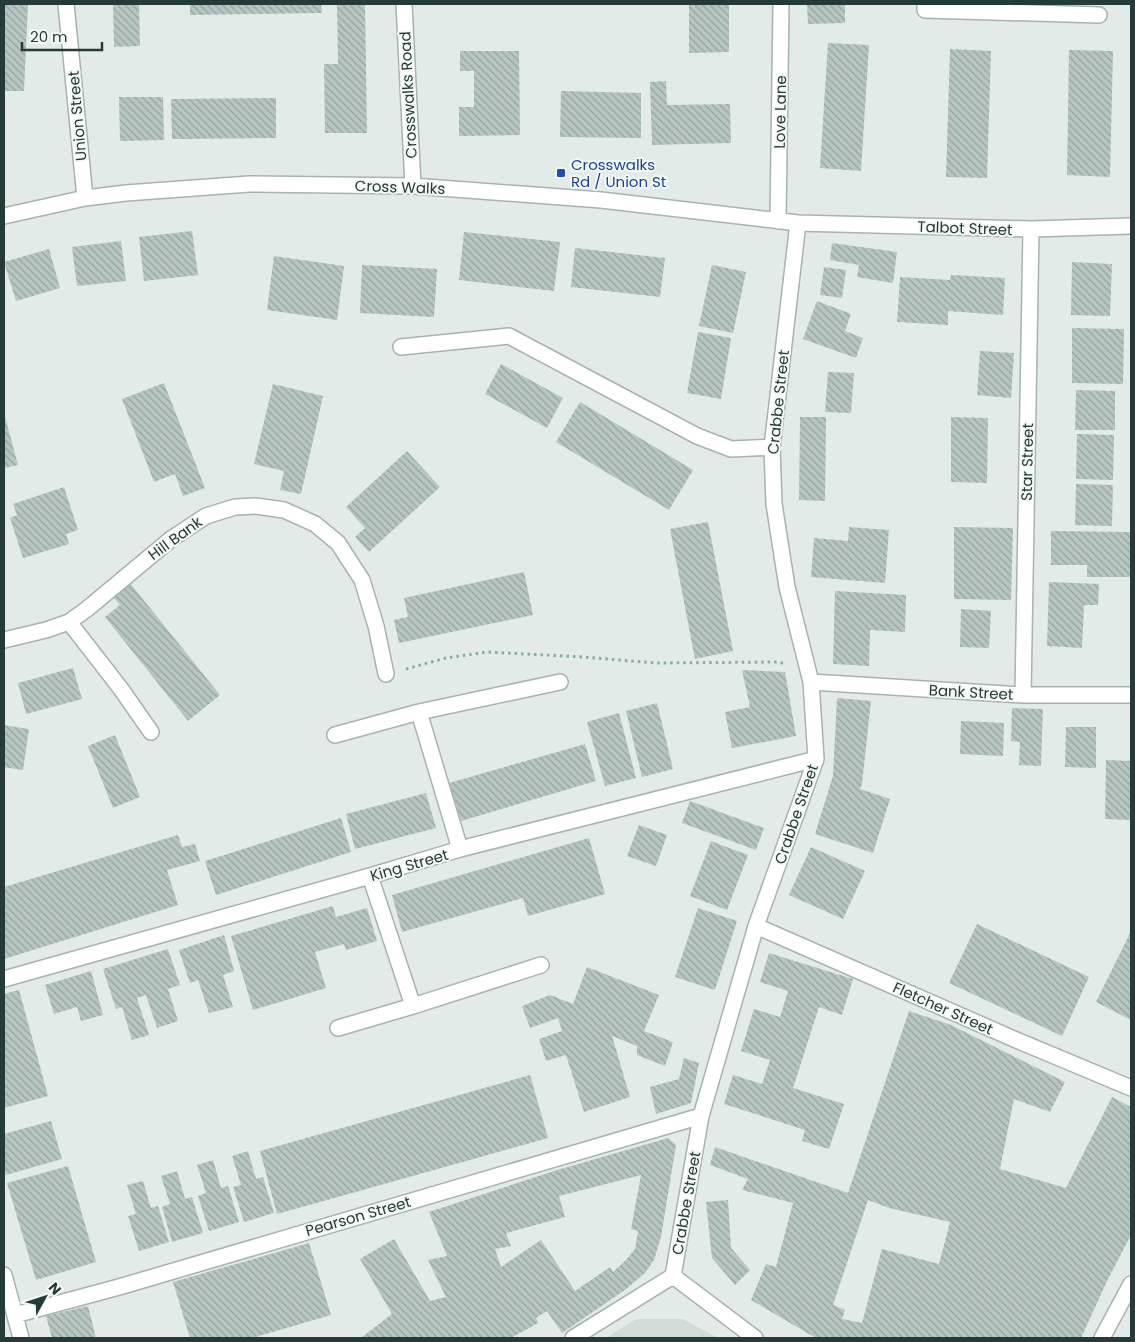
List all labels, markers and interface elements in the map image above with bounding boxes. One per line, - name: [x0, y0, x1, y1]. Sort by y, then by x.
- scale bar: [22, 20, 102, 52]
- text: 20 m: [30, 26, 68, 47]
- street label: Crosswalks Road: [394, 31, 422, 159]
- street label: Union Street: [63, 70, 91, 162]
- street label: Love Lane: [769, 75, 791, 149]
- place label: Crosswalks Rd / Union St: [571, 154, 666, 192]
- marker: Crosswalks Rd / Union St: [555, 167, 567, 179]
- street label: Cross Walks: [354, 175, 446, 199]
- street label: Talbot Street: [917, 216, 1013, 240]
- street label: Crabbe Street: [762, 349, 794, 455]
- street label: Star Street: [1016, 423, 1038, 501]
- street label: Hill Bank: [144, 511, 207, 565]
- street label: Bank Street: [928, 679, 1014, 705]
- street label: Crabbe Street: [769, 761, 823, 867]
- street label: King Street: [367, 844, 451, 886]
- street label: Fletcher Street: [890, 977, 996, 1039]
- street label: Crabbe Street: [667, 1150, 705, 1256]
- street label: Pearson Street: [303, 1191, 413, 1241]
- north arrow: [20, 1272, 70, 1322]
- text: N: [44, 1278, 66, 1299]

